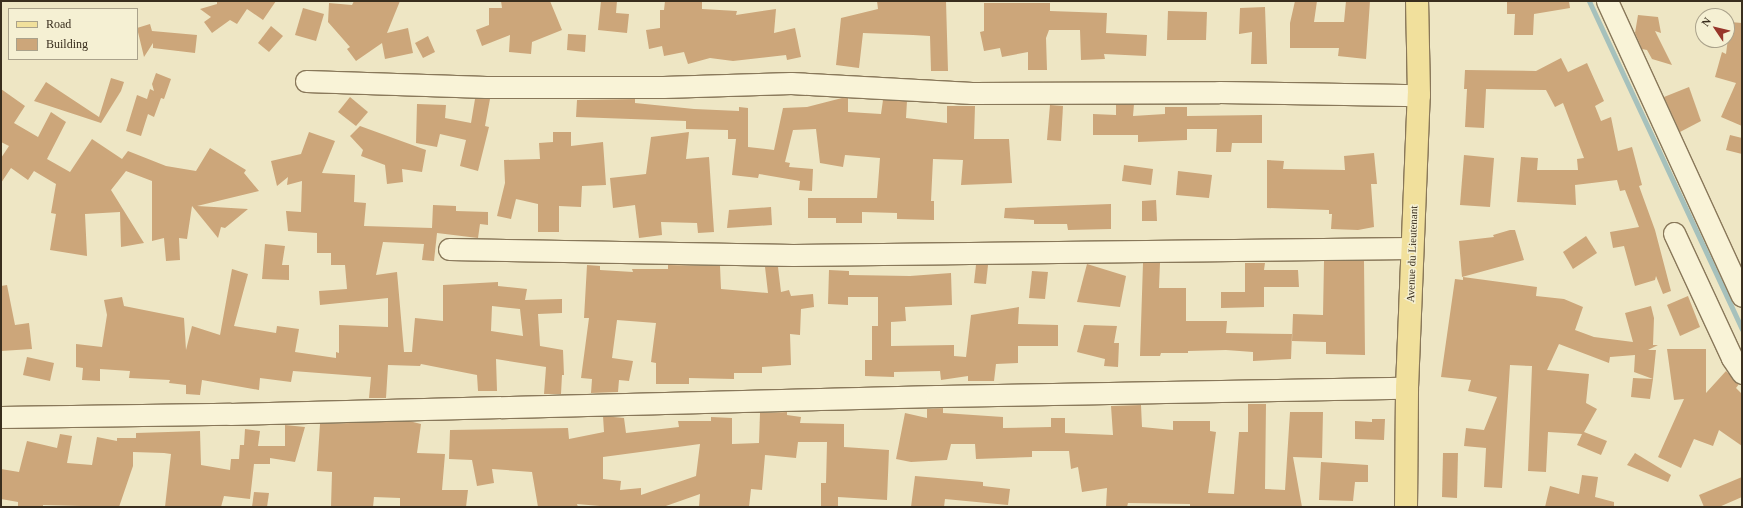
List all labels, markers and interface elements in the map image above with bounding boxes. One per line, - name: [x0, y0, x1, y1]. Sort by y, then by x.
- legend: [8, 8, 138, 60]
- north arrow: [1695, 8, 1735, 48]
- text: N: [1699, 15, 1713, 28]
- text: Road: [46, 17, 71, 31]
- text: Building: [46, 37, 88, 51]
- street label: Avenue du Lieutenant: [1404, 205, 1420, 303]

